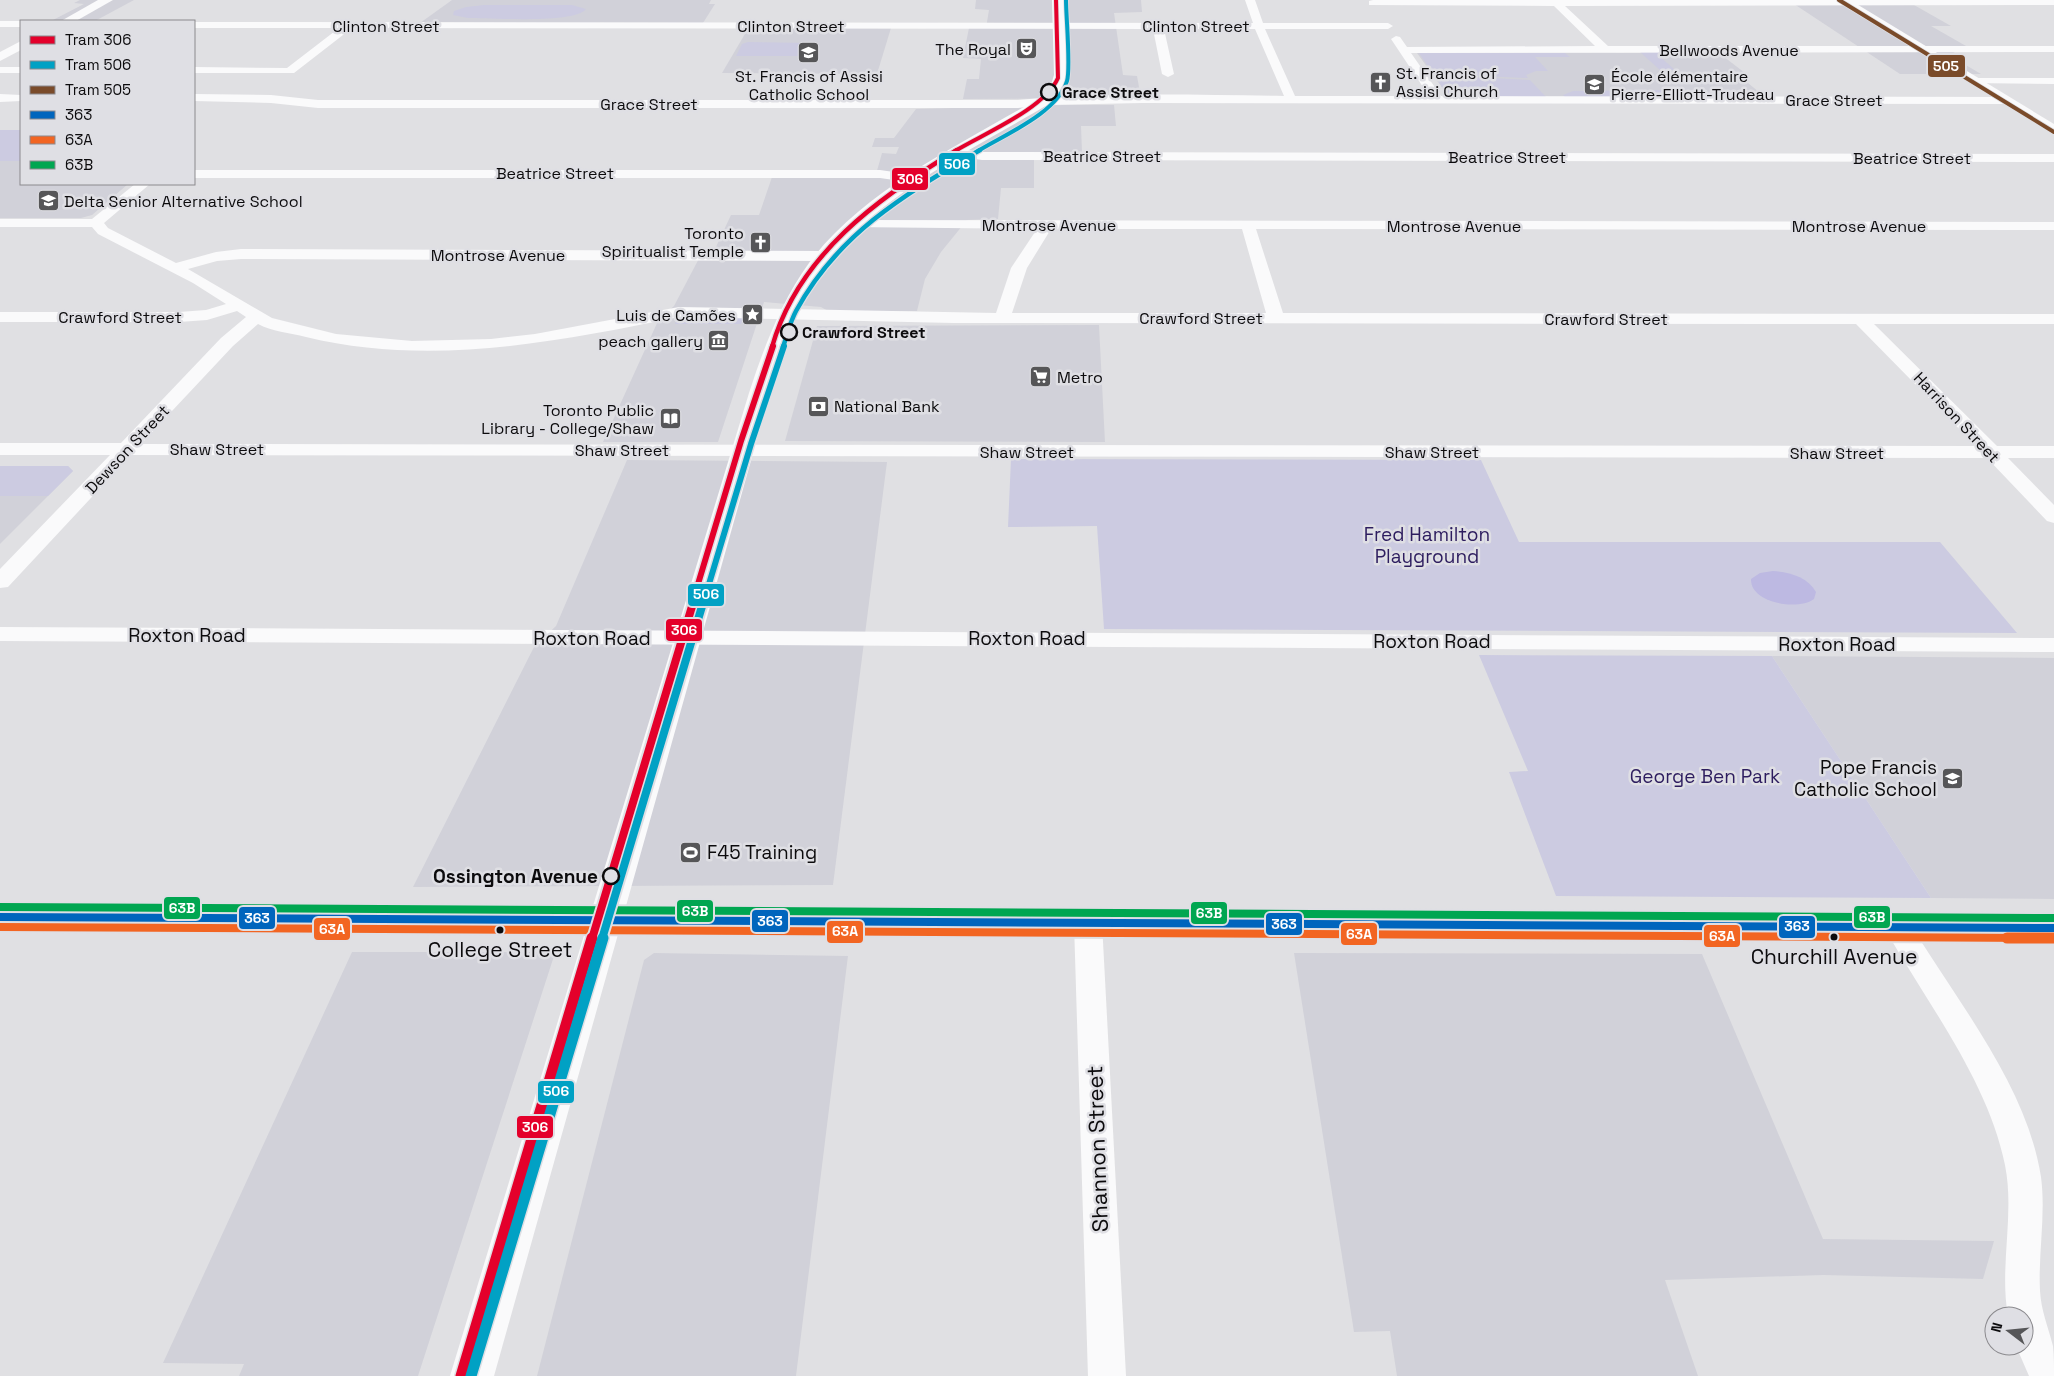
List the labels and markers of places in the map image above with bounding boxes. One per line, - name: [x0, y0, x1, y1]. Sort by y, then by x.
- theatre icon: The Royal: [1015, 37, 1039, 61]
- place label: The Royal: [935, 39, 1011, 60]
- school or university icon: St. Francis of Assisi Catholic School: [797, 40, 821, 64]
- place label: St. Francis of Assisi Church: [1396, 63, 1498, 102]
- place label: St. Francis of Assisi Catholic School: [735, 66, 883, 105]
- place label: École élémentaire Pierre-Elliott-Trudeau: [1611, 66, 1774, 105]
- church icon: St. Francis of Assisi Church: [1368, 70, 1392, 94]
- school or university icon: École élémentaire Pierre-Elliott-Trudeau: [1583, 73, 1607, 97]
- place label: Grace Street: [1062, 82, 1159, 103]
- marker: Grace Street: [1040, 83, 1058, 101]
- school or university icon: Delta Senior Alternative School: [36, 189, 60, 213]
- place label: Delta Senior Alternative School: [64, 191, 303, 212]
- place label: Toronto Spiritualist Temple: [602, 223, 744, 262]
- church icon: Toronto Spiritualist Temple: [748, 230, 772, 254]
- place icon: Luis de Camões: [740, 303, 764, 327]
- place label: Luis de Camões: [616, 305, 736, 326]
- place label: Crawford Street: [802, 322, 926, 343]
- marker: Crawford Street: [780, 323, 798, 341]
- museum icon: peach gallery: [707, 329, 731, 353]
- place label: peach gallery: [598, 331, 703, 352]
- supermarket icon: Metro: [1029, 365, 1053, 389]
- place label: Metro: [1057, 367, 1103, 388]
- bank icon: National Bank: [806, 394, 830, 418]
- place label: National Bank: [834, 396, 940, 417]
- place label: Toronto Public Library - College/Shaw: [481, 400, 654, 439]
- library icon: Toronto Public Library - College/Shaw: [658, 407, 682, 431]
- place label: Pope Francis Catholic School: [1794, 755, 1937, 802]
- school or university icon: Pope Francis Catholic School: [1941, 766, 1965, 790]
- sports icon: F45 Training: [679, 840, 703, 864]
- place label: F45 Training: [707, 840, 817, 865]
- place label: Ossington Avenue: [433, 864, 598, 889]
- marker: Ossington Avenue: [602, 867, 620, 885]
- marker: College Street: [495, 925, 505, 935]
- marker: Churchill Avenue: [1829, 932, 1839, 942]
- place label: College Street: [428, 936, 572, 963]
- place label: Churchill Avenue: [1751, 943, 1917, 970]

